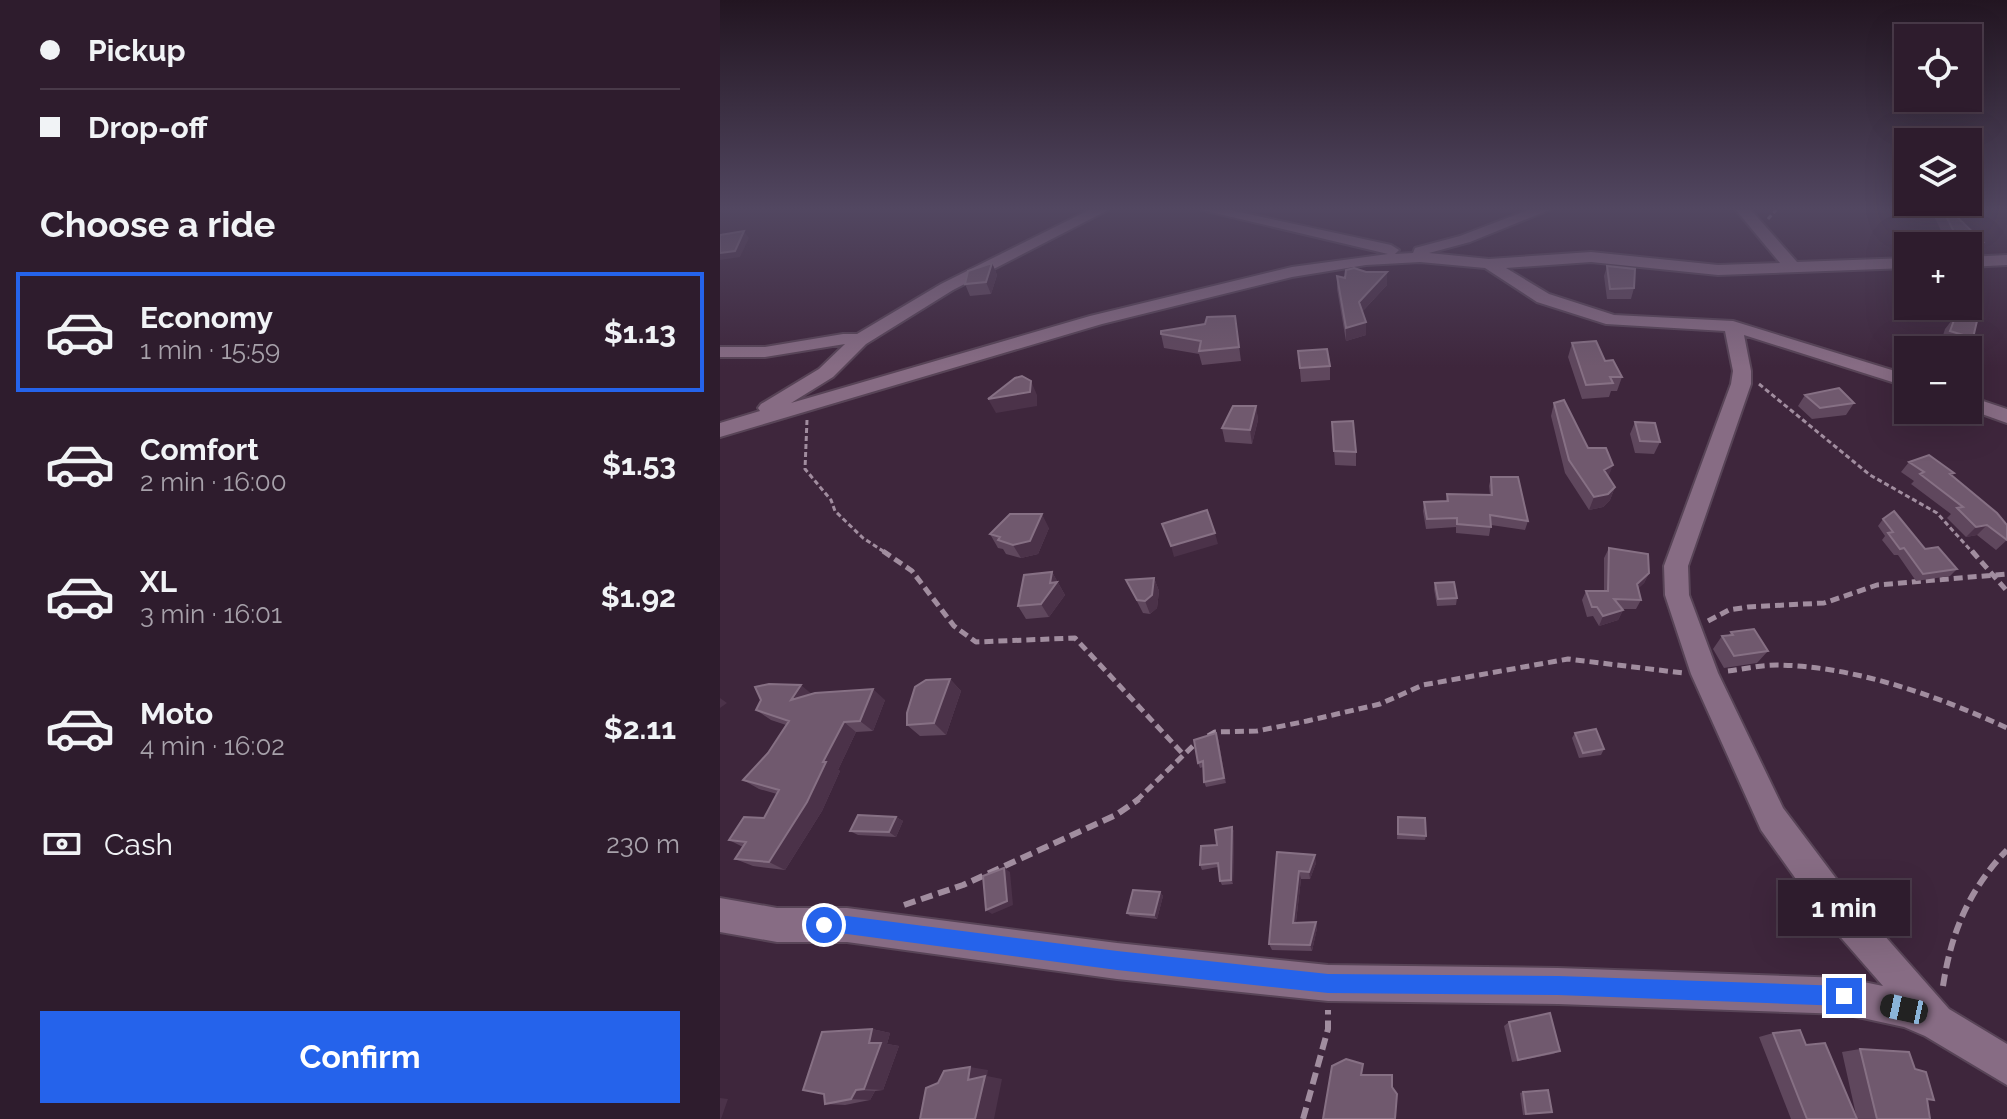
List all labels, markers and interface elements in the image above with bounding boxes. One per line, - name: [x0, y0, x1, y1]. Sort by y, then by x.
- map controls: [1894, 24, 1982, 424]
- button: locate: [1894, 24, 1982, 112]
- text: Pickup: [88, 33, 186, 68]
- text: Drop-off: [88, 110, 208, 145]
- button: layers: [1894, 128, 1982, 216]
- text: Choose a ride: [40, 203, 275, 245]
- button: +: [1894, 232, 1982, 320]
- icon: car: [44, 296, 116, 368]
- text: Economy: [140, 300, 273, 335]
- text: $1.13: [604, 315, 676, 350]
- text: 1 min · 15:59: [140, 335, 280, 365]
- button: −: [1894, 336, 1982, 424]
- icon: car: [44, 428, 116, 500]
- text: Comfort: [140, 432, 259, 467]
- text: $1.53: [602, 447, 676, 482]
- text: 2 min · 16:00: [140, 467, 287, 497]
- icon: car: [44, 560, 116, 632]
- text: XL: [140, 564, 177, 599]
- text: $1.92: [601, 579, 676, 614]
- text: 3 min · 16:01: [140, 599, 282, 629]
- icon: car: [44, 692, 116, 764]
- text: Moto: [140, 696, 213, 731]
- text: $2.11: [604, 711, 676, 746]
- text: 4 min · 16:02: [140, 731, 285, 761]
- icon: cash: [40, 822, 84, 866]
- text: Cash: [104, 827, 173, 862]
- text: 230 m: [606, 829, 680, 859]
- callout: 1 min: [1778, 880, 1910, 936]
- text: 1 min: [1811, 893, 1877, 923]
- route start: [806, 907, 842, 943]
- route end: [1826, 978, 1862, 1014]
- car: [1878, 992, 1930, 1026]
- button: Confirm: [40, 1011, 680, 1103]

